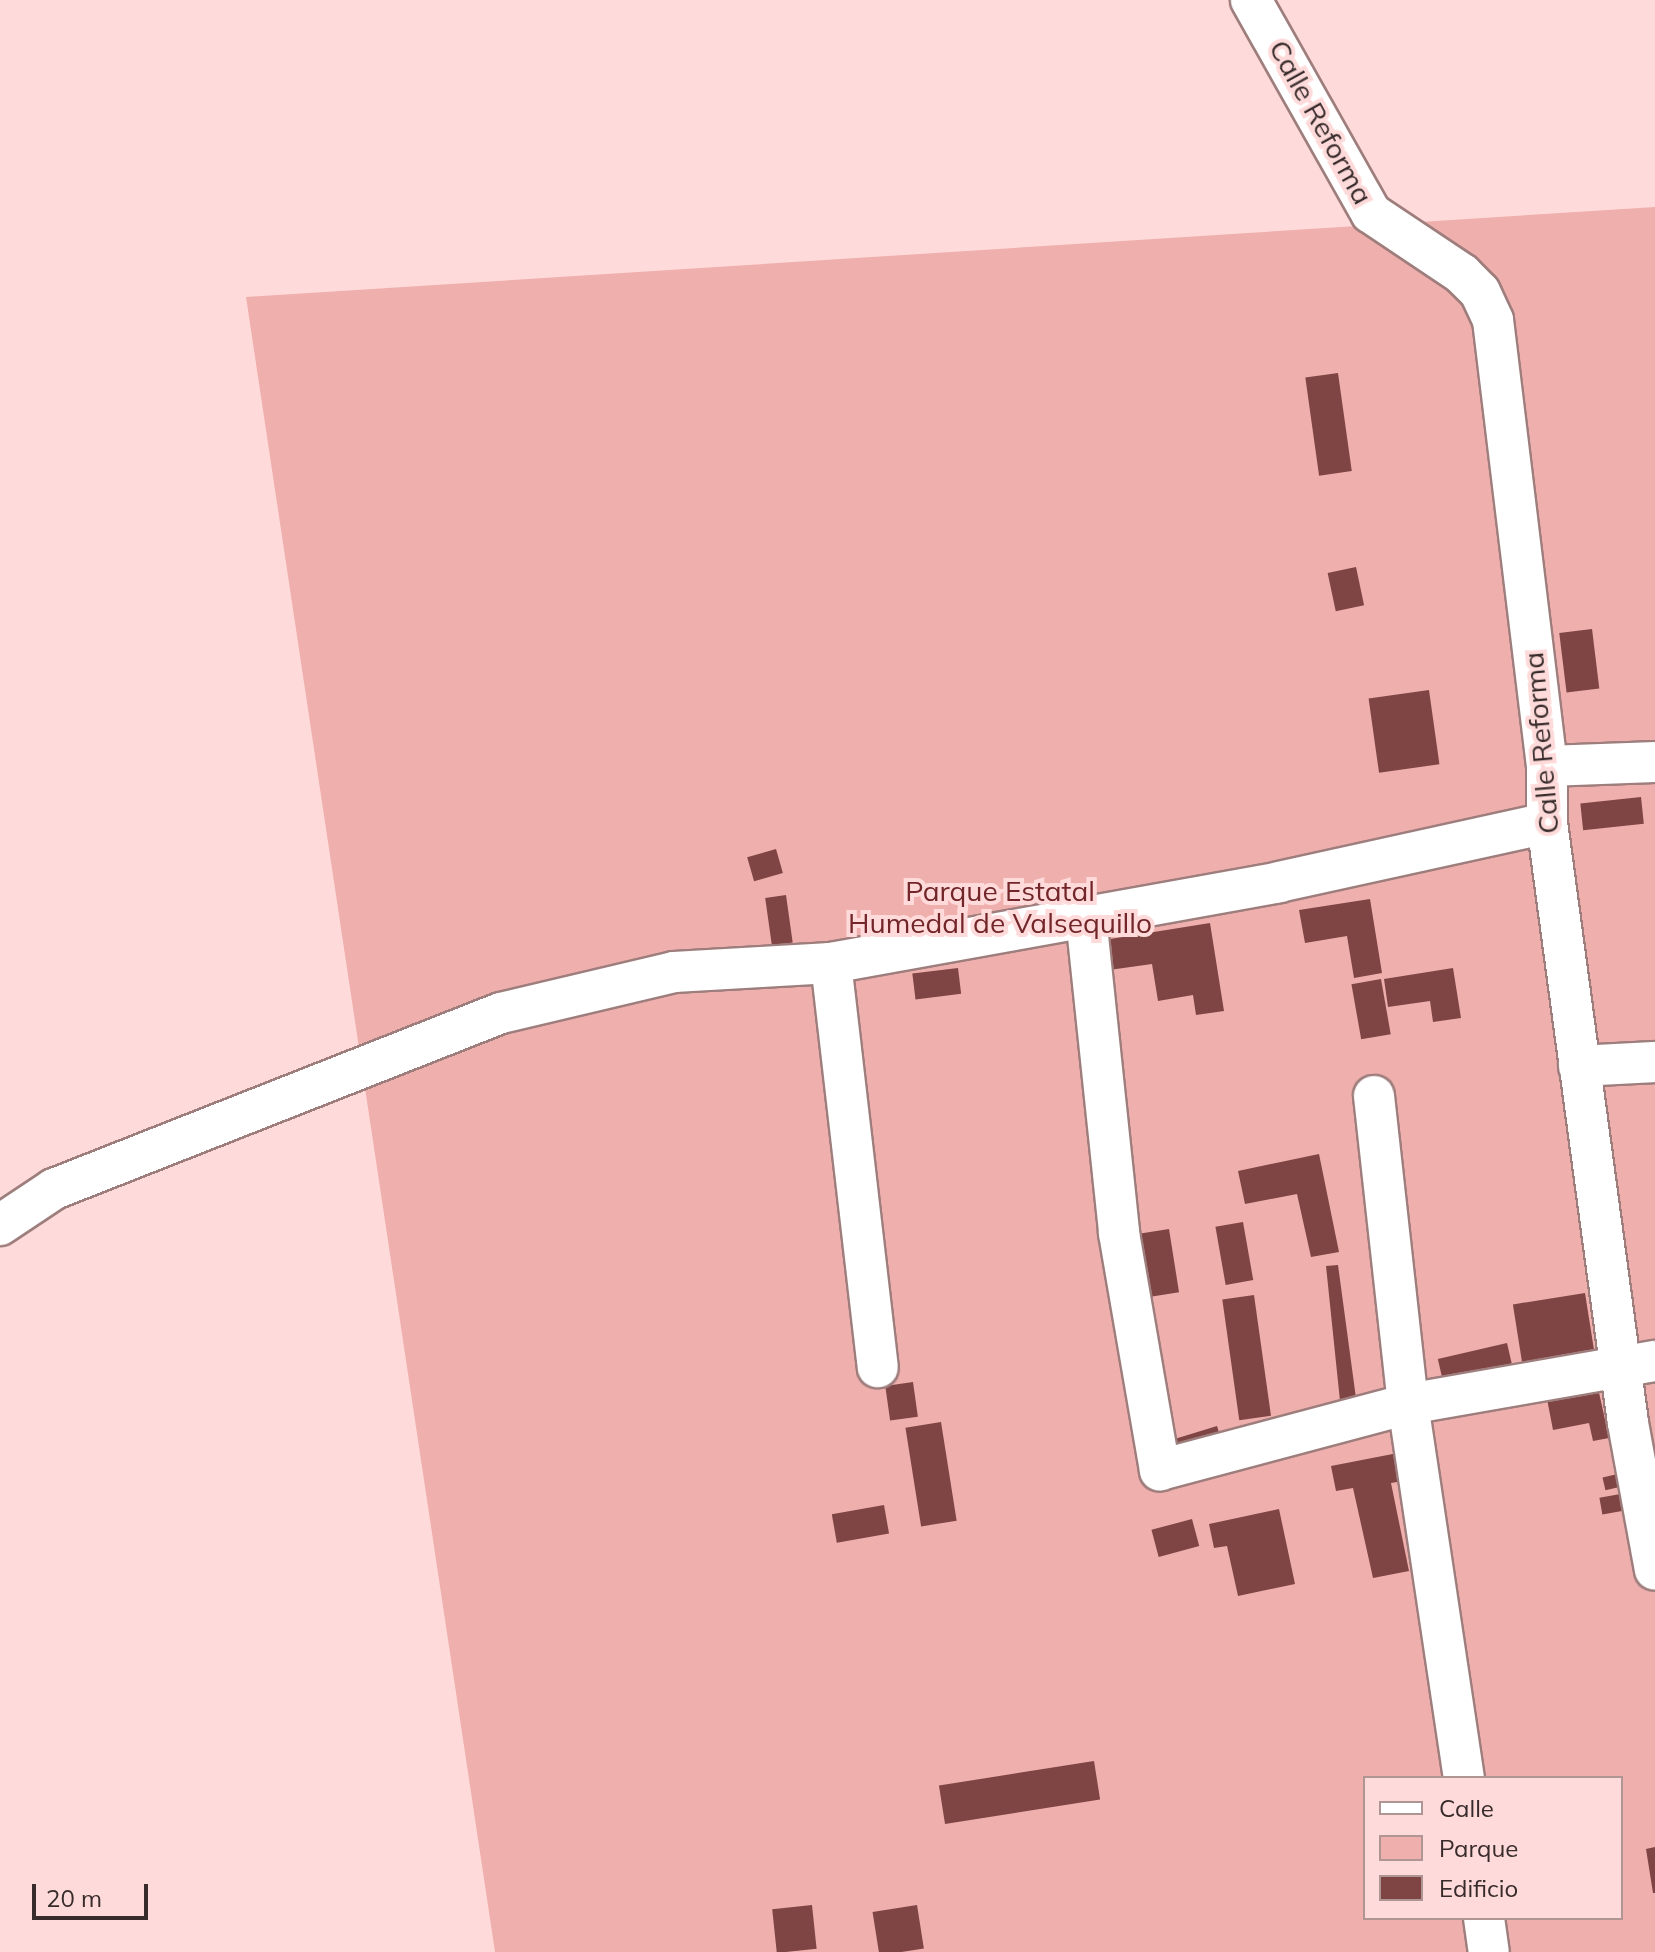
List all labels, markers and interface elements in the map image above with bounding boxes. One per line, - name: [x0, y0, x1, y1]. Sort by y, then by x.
- street label: Calle Reforma: [1262, 34, 1380, 210]
- street label: Calle Reforma: [1516, 651, 1566, 835]
- park label: Parque Estatal Humedal de Valsequillo: [848, 874, 1152, 940]
- legend: [1363, 1776, 1623, 1920]
- text: Calle: [1439, 1793, 1494, 1823]
- text: Parque: [1439, 1833, 1518, 1863]
- scale bar: [36, 1868, 152, 1918]
- text: Edificio: [1439, 1873, 1518, 1903]
- text: 20 m: [46, 1883, 102, 1913]

